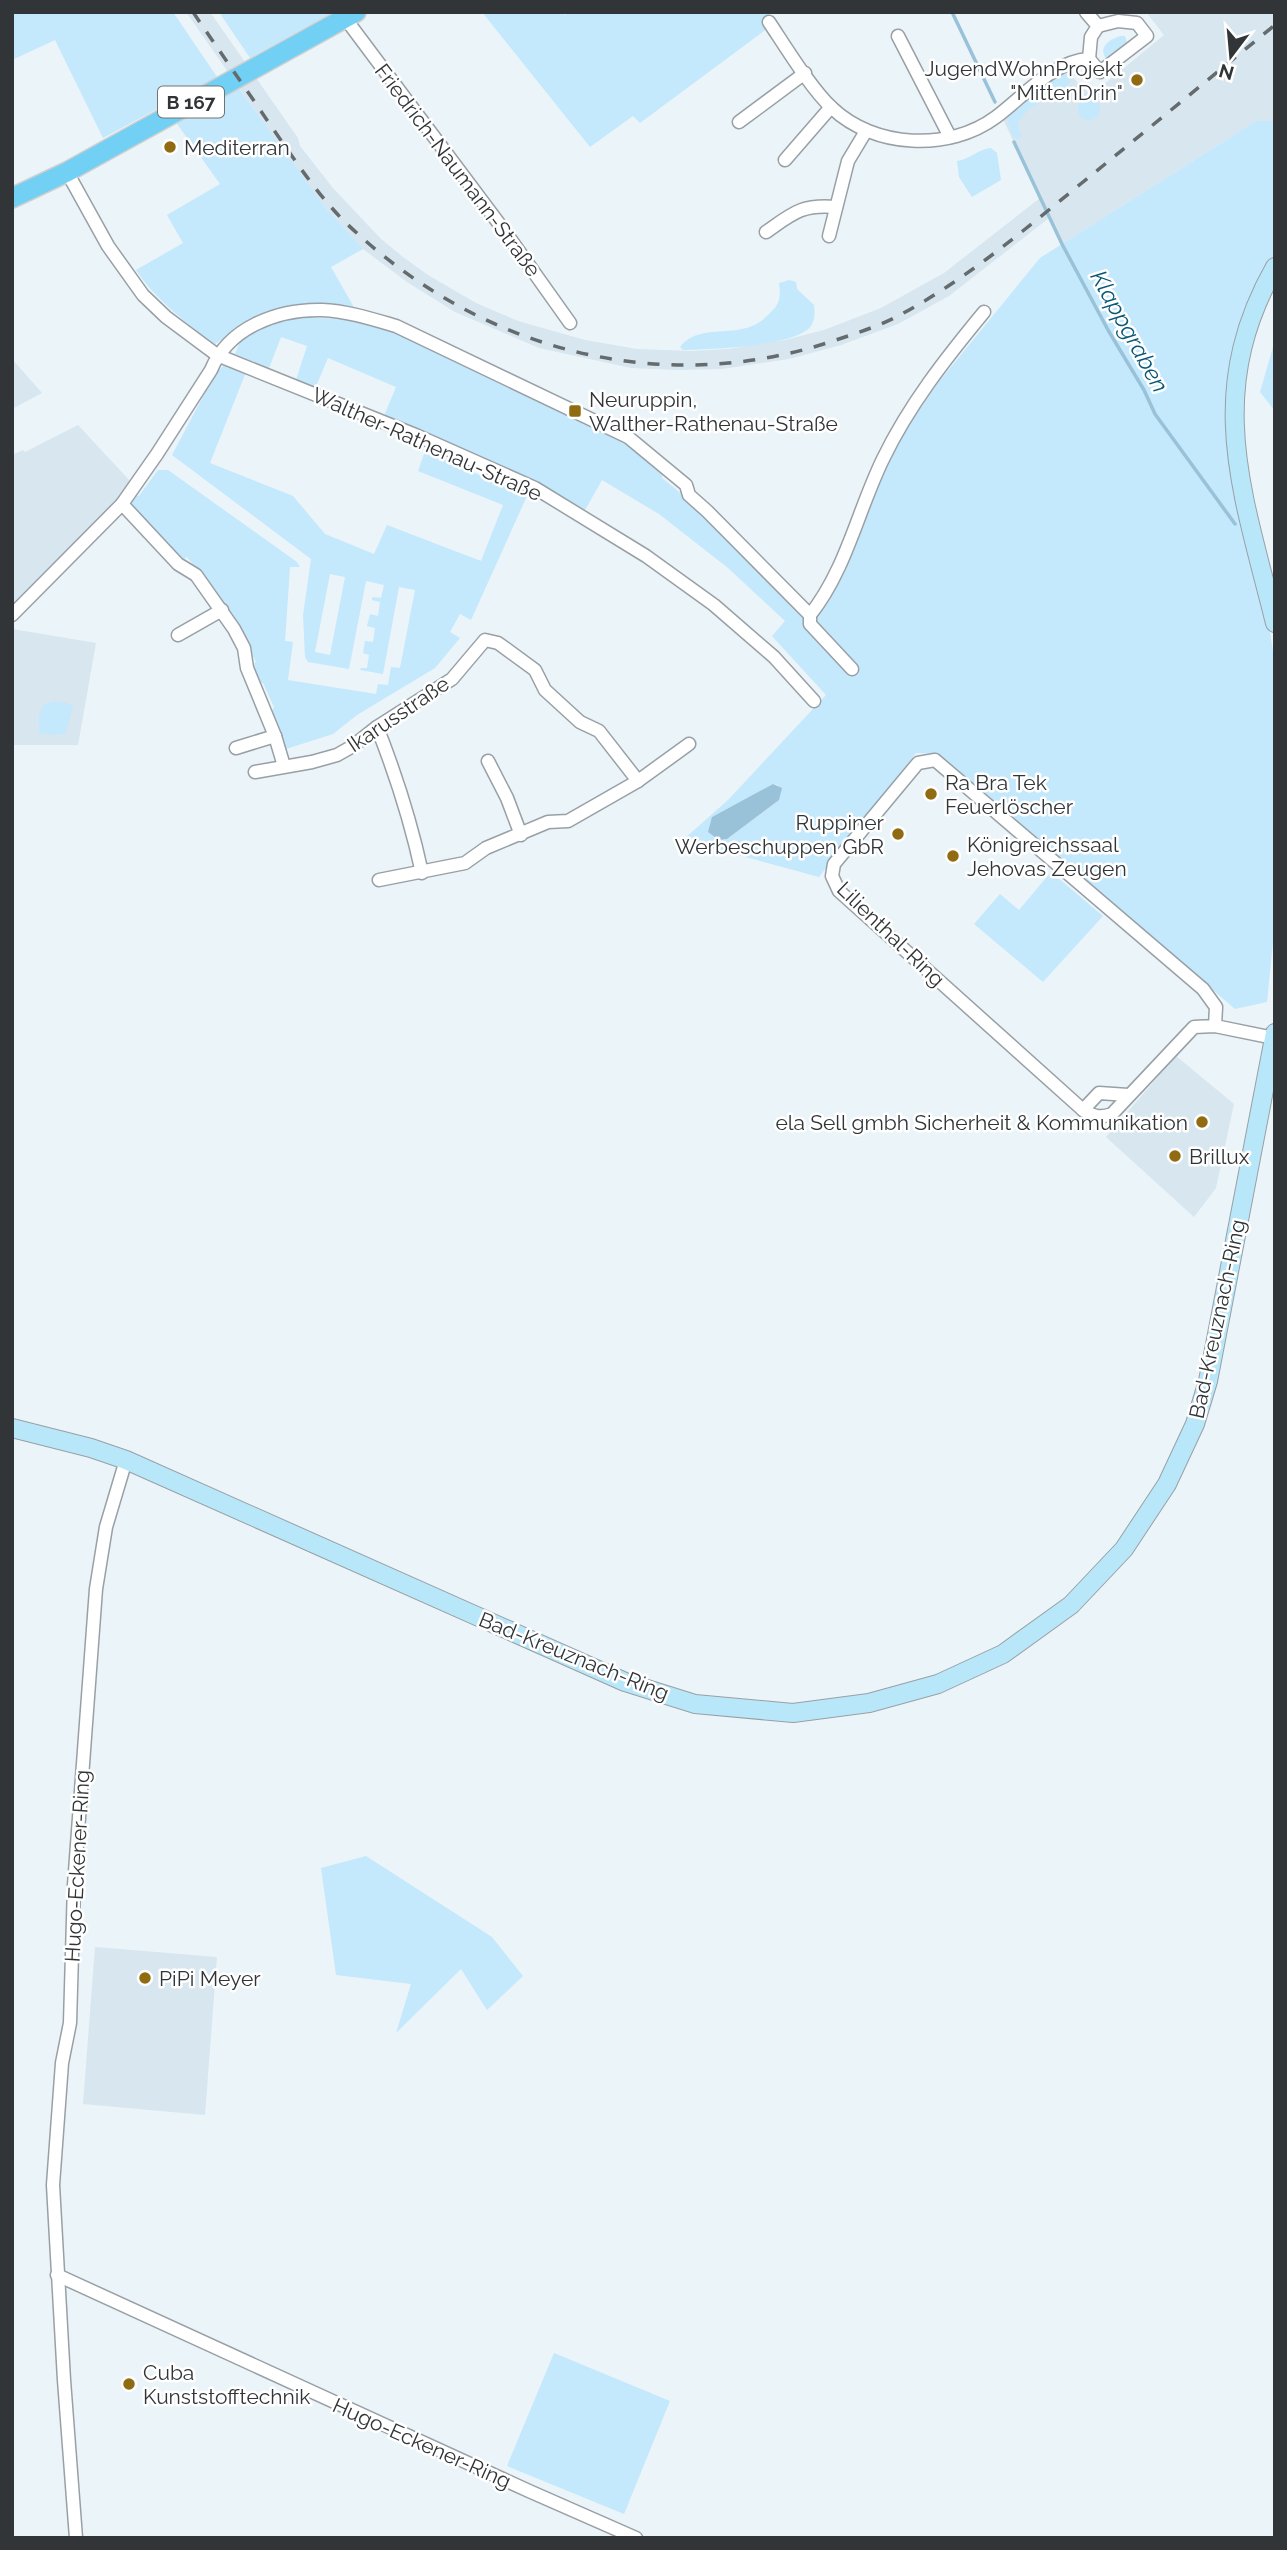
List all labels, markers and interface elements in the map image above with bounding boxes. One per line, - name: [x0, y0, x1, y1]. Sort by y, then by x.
- north arrow: [1196, 21, 1266, 91]
- place label: JugendWohnProjekt "MittenDrin": [925, 56, 1123, 105]
- street label: Friedrich-Naumann-Straße: [370, 59, 546, 281]
- text: N: [1216, 60, 1236, 85]
- marker: JugendWohnProjekt "MittenDrin": [1129, 72, 1145, 88]
- road number: B 167: [158, 86, 224, 118]
- place label: Mediterran: [184, 135, 290, 160]
- marker: Mediterran: [162, 139, 178, 155]
- water label: Klappgraben: [1085, 265, 1175, 397]
- street label: Walther-Rathenau-Straße: [308, 382, 546, 506]
- place label: Neuruppin, Walther-Rathenau-Straße: [589, 387, 838, 436]
- marker: Neuruppin, Walther-Rathenau-Straße: [567, 403, 583, 419]
- street label: Ikarusstraße: [342, 671, 454, 757]
- place label: Ra Bra Tek Feuerlöscher: [945, 770, 1074, 819]
- marker: Ra Bra Tek Feuerlöscher: [923, 786, 939, 802]
- place label: Ruppiner Werbeschuppen GbR: [675, 810, 885, 859]
- marker: Ruppiner Werbeschuppen GbR: [890, 826, 906, 842]
- place label: Königreichssaal Jehovas Zeugen: [967, 832, 1127, 881]
- marker: Königreichssaal Jehovas Zeugen: [945, 848, 961, 864]
- street label: Lilienthal-Ring: [832, 876, 950, 992]
- place label: ela Sell gmbh Sicherheit & Kommunikation: [775, 1110, 1188, 1135]
- marker: ela Sell gmbh Sicherheit & Kommunikation: [1194, 1114, 1210, 1130]
- place label: Brillux: [1189, 1144, 1250, 1169]
- marker: Brillux: [1167, 1148, 1183, 1164]
- street label: Bad-Kreuznach-Ring: [1184, 1217, 1250, 1421]
- street label: Bad-Kreuznach-Ring: [475, 1606, 673, 1706]
- street label: Hugo-Eckener-Ring: [59, 1769, 95, 1963]
- place label: PiPi Meyer: [159, 1966, 261, 1991]
- marker: PiPi Meyer: [137, 1970, 153, 1986]
- place label: Cuba Kunststofftechnik: [143, 2360, 310, 2409]
- marker: Cuba Kunststofftechnik: [121, 2376, 137, 2392]
- street label: Hugo-Eckener-Ring: [329, 2392, 515, 2494]

